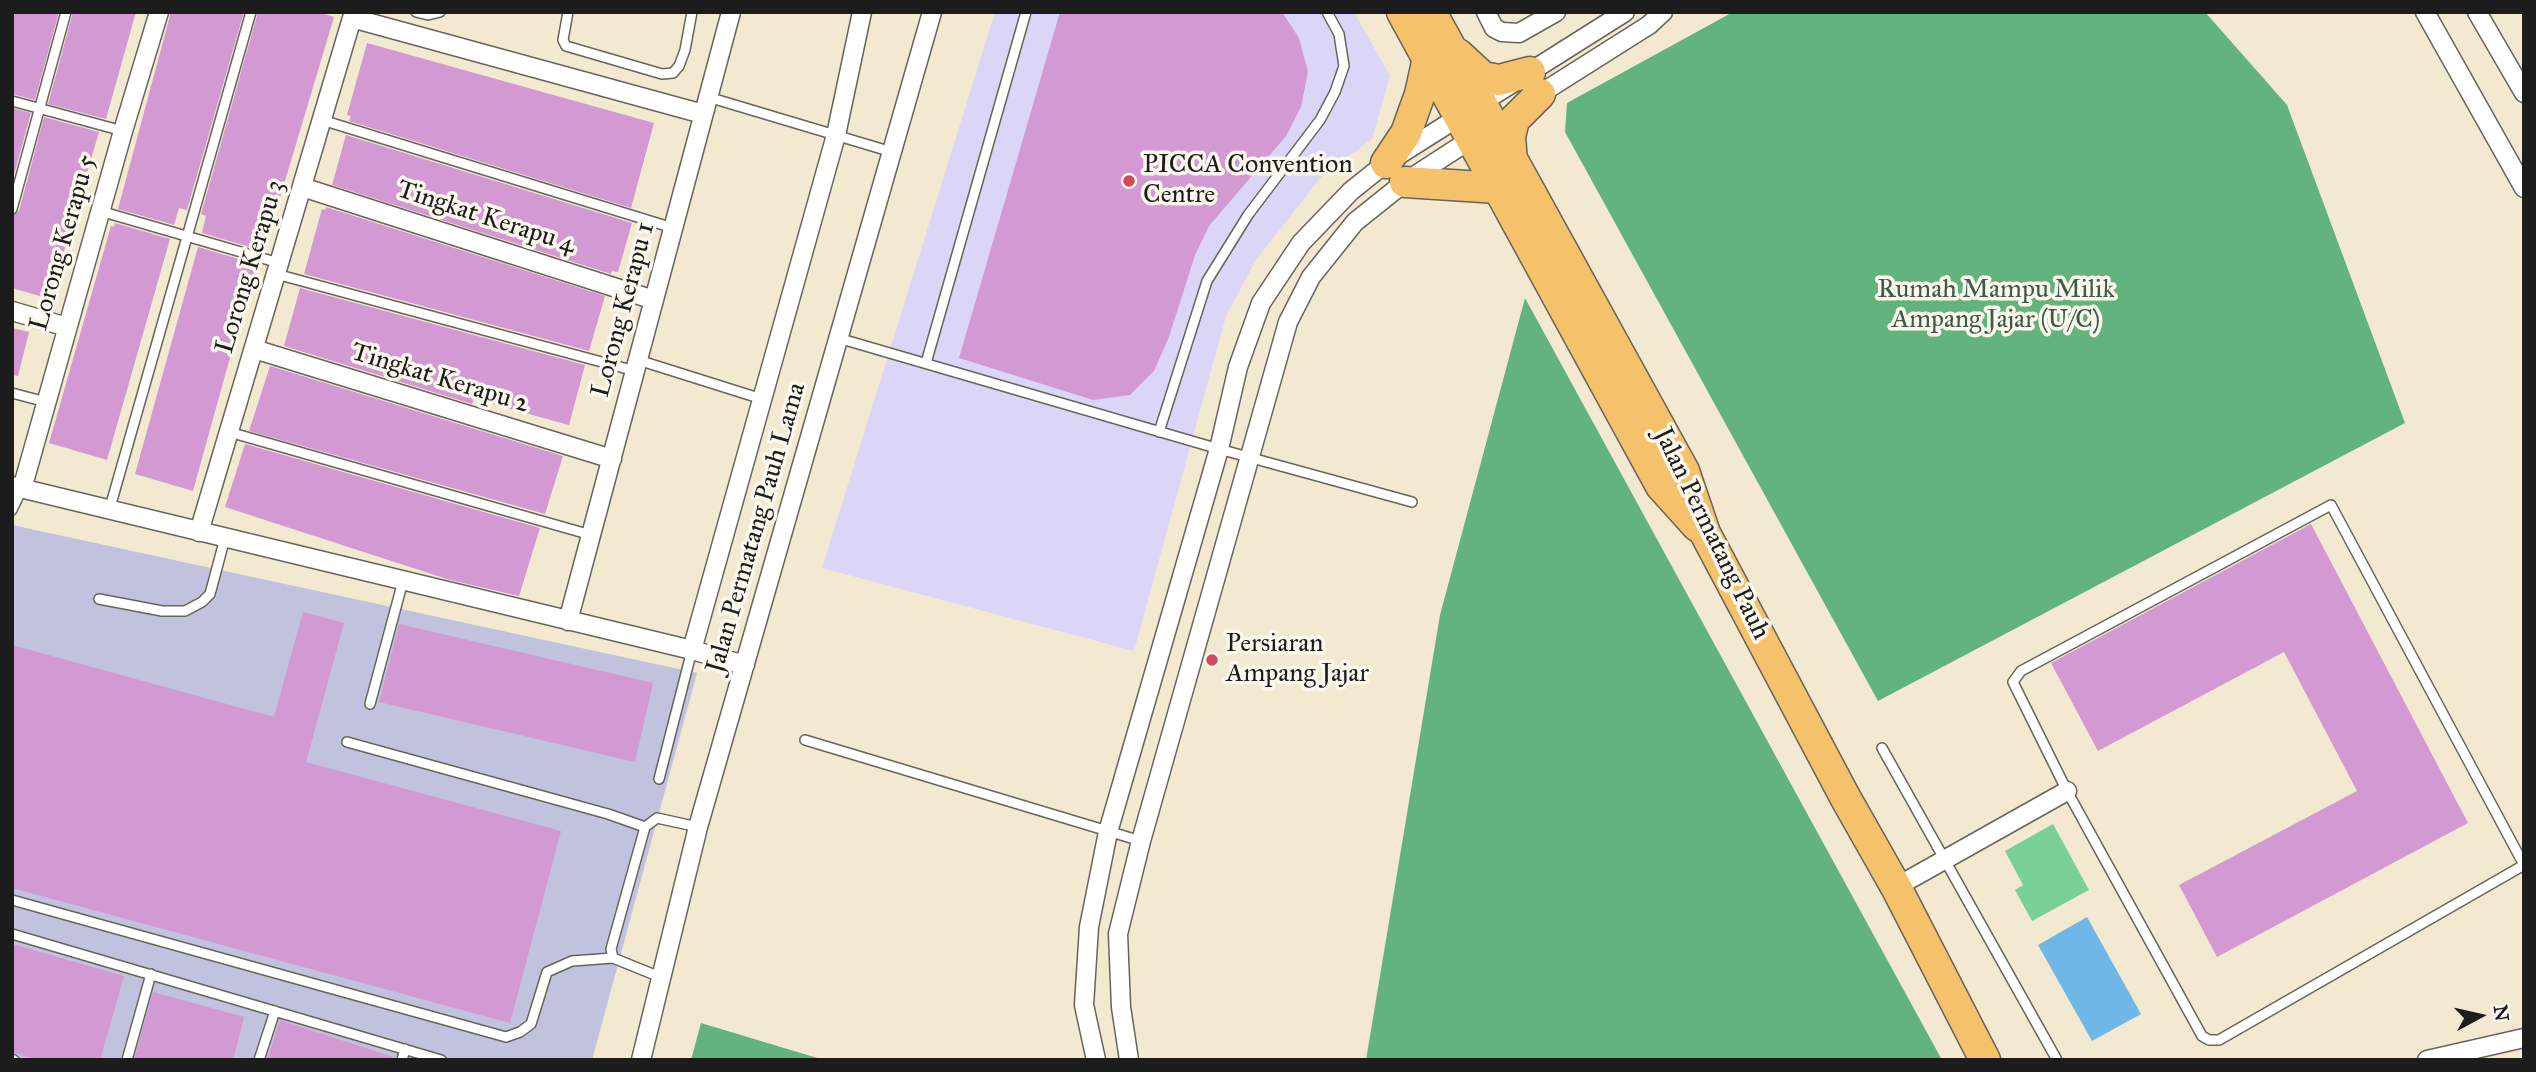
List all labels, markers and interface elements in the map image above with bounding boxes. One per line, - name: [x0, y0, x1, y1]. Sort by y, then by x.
- place label: PICCA Convention Centre: [1143, 150, 1352, 212]
- street label: Lorong Kerapu 5: [24, 152, 104, 334]
- marker: PICCA Convention Centre: [1121, 173, 1137, 189]
- street label: Tingkat Kerapu 4: [393, 174, 579, 262]
- street label: Lorong Kerapu 3: [210, 177, 292, 357]
- street label: Lorong Kerapu 1: [586, 219, 662, 401]
- park label: Rumah Mampu Milik Ampang Jajar (U/C): [1877, 275, 2115, 336]
- street label: Tingkat Kerapu 2: [347, 337, 533, 421]
- street label: Jalan Permatang Pauh Lama: [701, 379, 813, 677]
- street label: Jalan Permatang Pauh: [1646, 423, 1776, 645]
- place label: Persiaran Ampang Jajar: [1226, 629, 1369, 690]
- marker: Persiaran Ampang Jajar: [1204, 652, 1220, 668]
- north arrow: [2445, 981, 2515, 1051]
- text: N: [2489, 1003, 2514, 1023]

